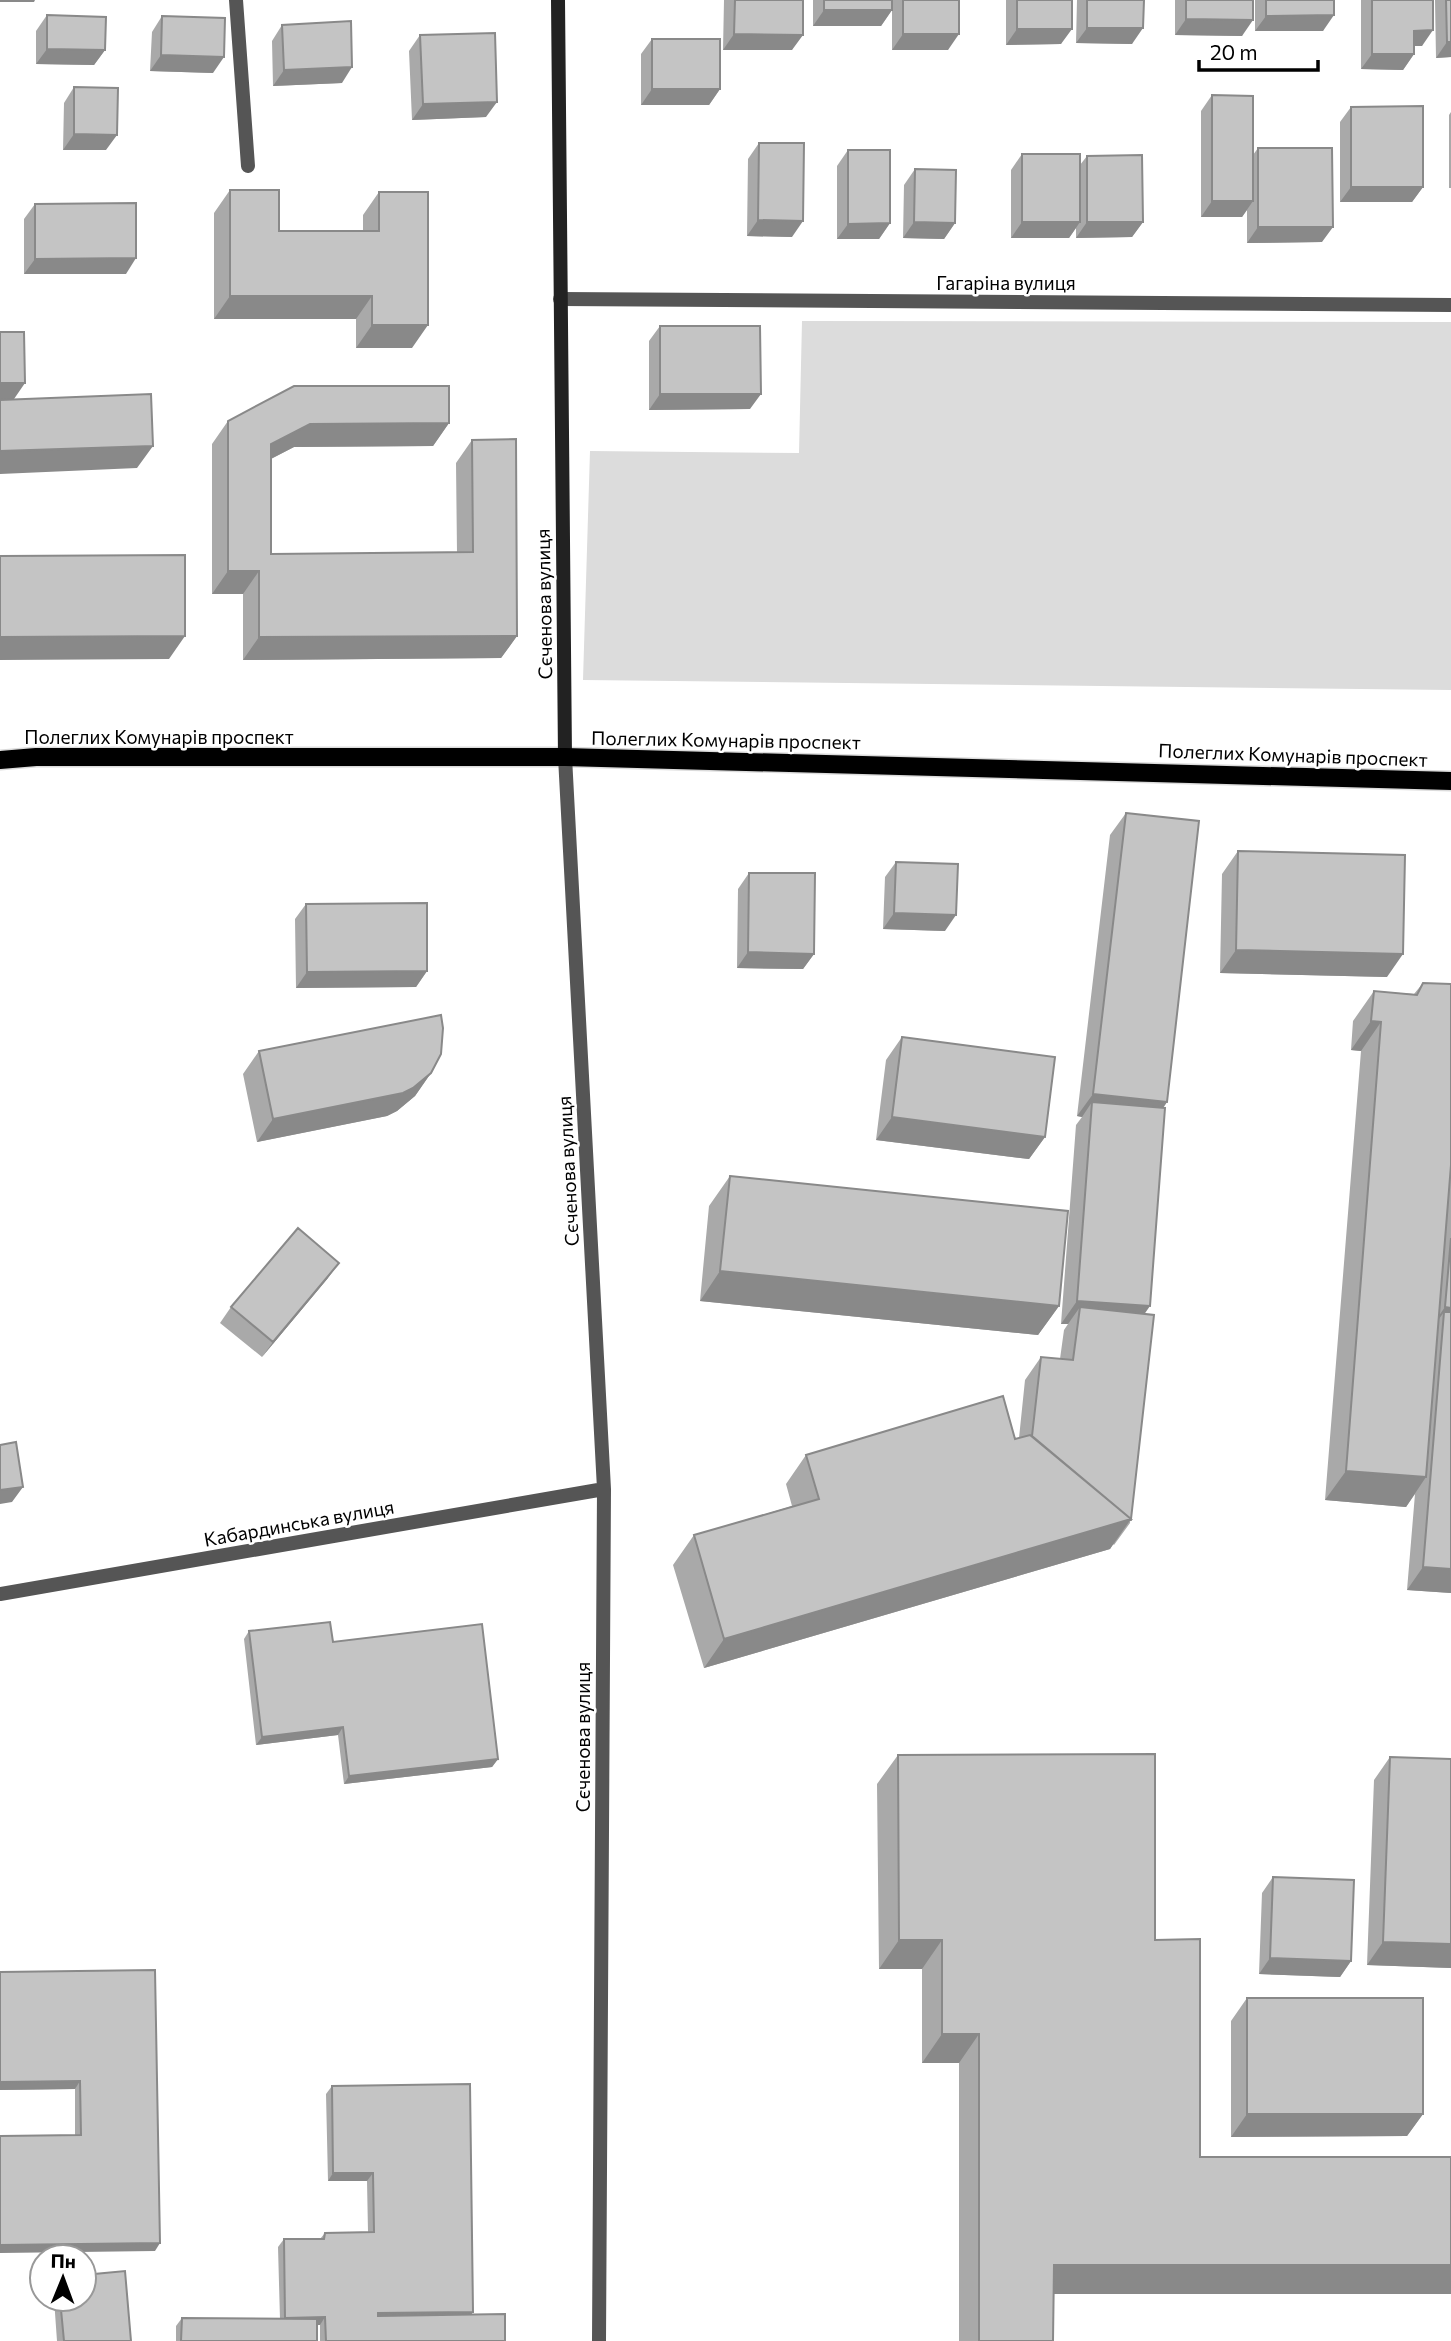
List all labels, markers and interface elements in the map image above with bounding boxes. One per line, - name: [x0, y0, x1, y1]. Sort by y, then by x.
- scale bar: [1199, 28, 1318, 72]
- text: 20 m: [1210, 39, 1258, 64]
- street label: Гагаріна вулиця: [936, 271, 1076, 294]
- street label: Сєченова вулиця: [531, 529, 556, 679]
- street label: Полеглих Комунарів проспект: [24, 725, 294, 748]
- street label: Полеглих Комунарів проспект: [591, 726, 861, 753]
- street label: Полеглих Комунарів проспект: [1158, 738, 1428, 771]
- street label: Сєченова вулиця: [552, 1095, 583, 1247]
- street label: Кабардинська вулиця: [202, 1494, 396, 1551]
- street label: Сєченова вулиця: [571, 1662, 594, 1812]
- north arrow: [28, 2243, 98, 2313]
- text: Пн: [51, 2249, 76, 2272]

